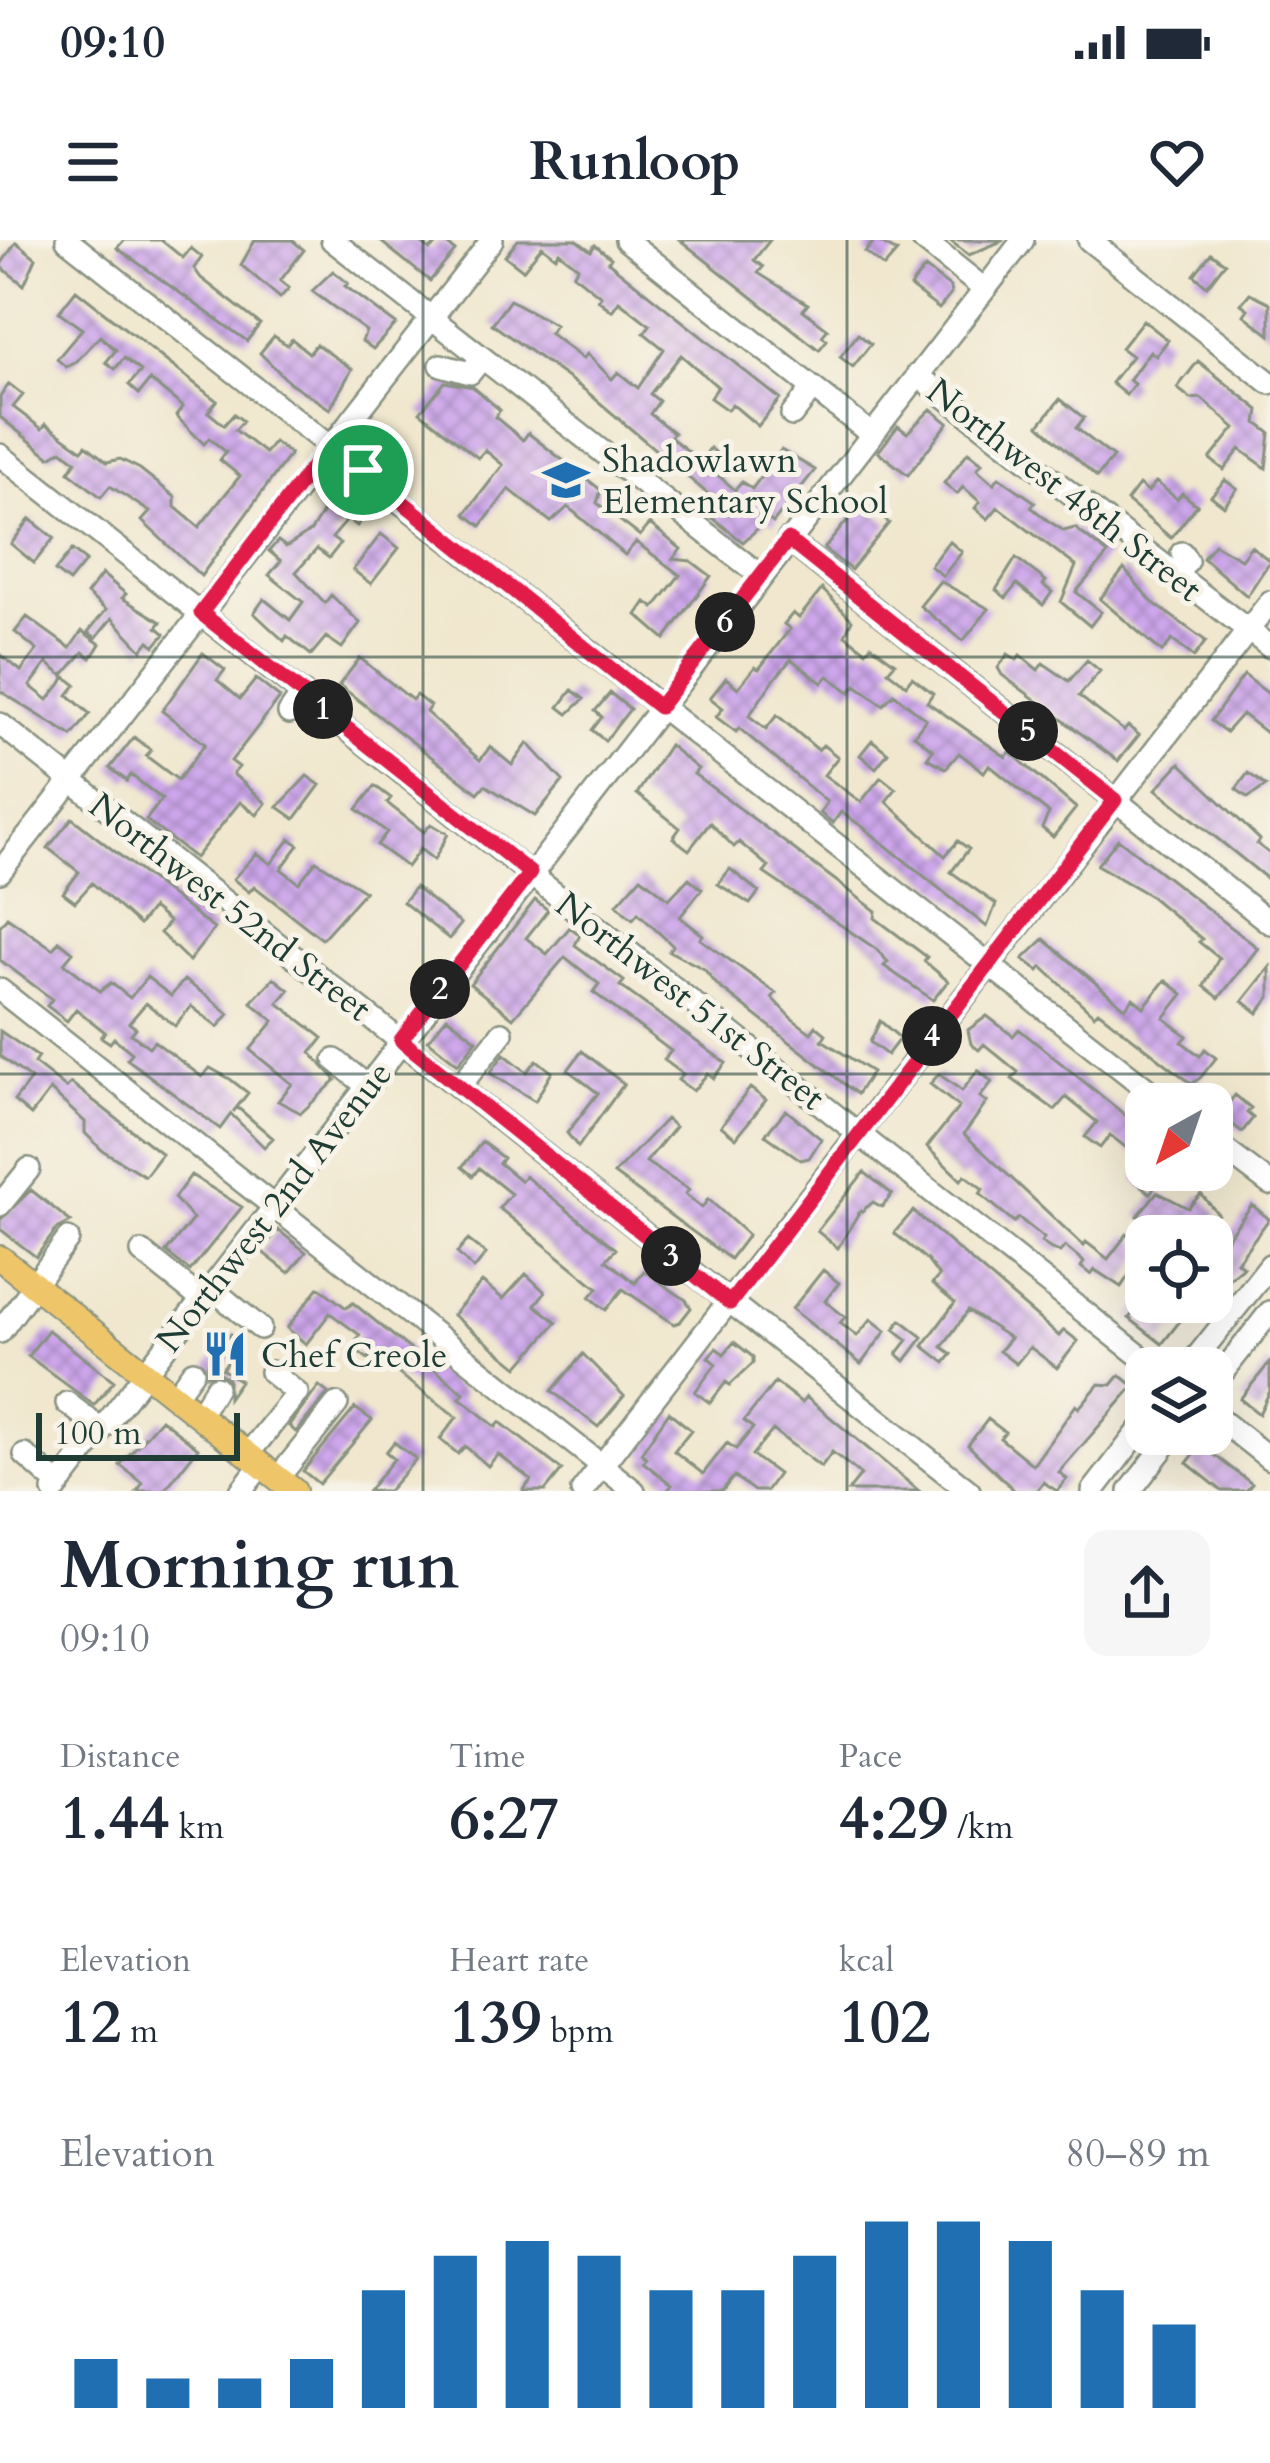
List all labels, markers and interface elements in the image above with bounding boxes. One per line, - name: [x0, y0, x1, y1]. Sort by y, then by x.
- text: 09:10: [60, 12, 165, 73]
- text: Runloop: [529, 126, 741, 199]
- icon: menu: [60, 129, 126, 195]
- icon: heart: [1144, 129, 1210, 195]
- street label: Northwest 48th Street: [916, 367, 1212, 613]
- pin: [312, 419, 414, 521]
- place label: Shadowlawn Elementary School: [602, 436, 888, 526]
- icon: arrive: [330, 437, 396, 503]
- school or university icon: Shadowlawn Elementary School: [541, 455, 591, 505]
- pin: 6: [695, 592, 755, 652]
- text: 6: [717, 599, 733, 644]
- pin: 1: [293, 679, 353, 739]
- text: 1: [315, 686, 331, 731]
- pin: 5: [998, 701, 1058, 761]
- text: 5: [1020, 708, 1036, 753]
- street label: Northwest 52nd Street: [79, 782, 381, 1033]
- street label: Northwest 51st Street: [545, 881, 835, 1122]
- pin: 2: [410, 959, 470, 1019]
- text: 2: [432, 966, 448, 1011]
- pin: 4: [902, 1006, 962, 1066]
- text: 4: [924, 1013, 940, 1058]
- street label: Northwest 2nd Avenue: [145, 1051, 403, 1363]
- north arrow: [1125, 1083, 1233, 1191]
- map controls: [1125, 1083, 1233, 1455]
- button: locate: [1125, 1215, 1233, 1323]
- pin: 3: [641, 1226, 701, 1286]
- text: 3: [663, 1233, 679, 1278]
- restaurant icon: Chef Creole: [200, 1329, 250, 1379]
- place label: Chef Creole: [261, 1331, 447, 1380]
- button: layers: [1125, 1347, 1233, 1455]
- scale bar: [36, 1407, 240, 1460]
- text: 100 m: [54, 1411, 141, 1456]
- text: Morning run: [60, 1522, 459, 1611]
- button: share: [1084, 1530, 1210, 1656]
- text: 09:10: [60, 1612, 150, 1665]
- text: Distance: [60, 1734, 181, 1779]
- text: Time: [449, 1734, 526, 1779]
- text: Pace: [839, 1734, 902, 1779]
- text: 1.44: [60, 1779, 170, 1860]
- text: 6:27: [449, 1779, 559, 1860]
- text: 4:29: [839, 1779, 948, 1860]
- text: km: [170, 1805, 224, 1850]
- text: /km: [948, 1805, 1013, 1850]
- text: Elevation: [60, 1938, 191, 1983]
- text: Heart rate: [449, 1938, 589, 1983]
- text: kcal: [839, 1938, 894, 1983]
- text: 12: [60, 1983, 121, 2064]
- text: 139: [449, 1983, 542, 2064]
- text: 102: [839, 1983, 931, 2064]
- text: m: [121, 2009, 158, 2054]
- text: bpm: [542, 2009, 614, 2054]
- text: Elevation: [60, 2127, 215, 2180]
- text: 80–89 m: [1065, 2127, 1210, 2180]

